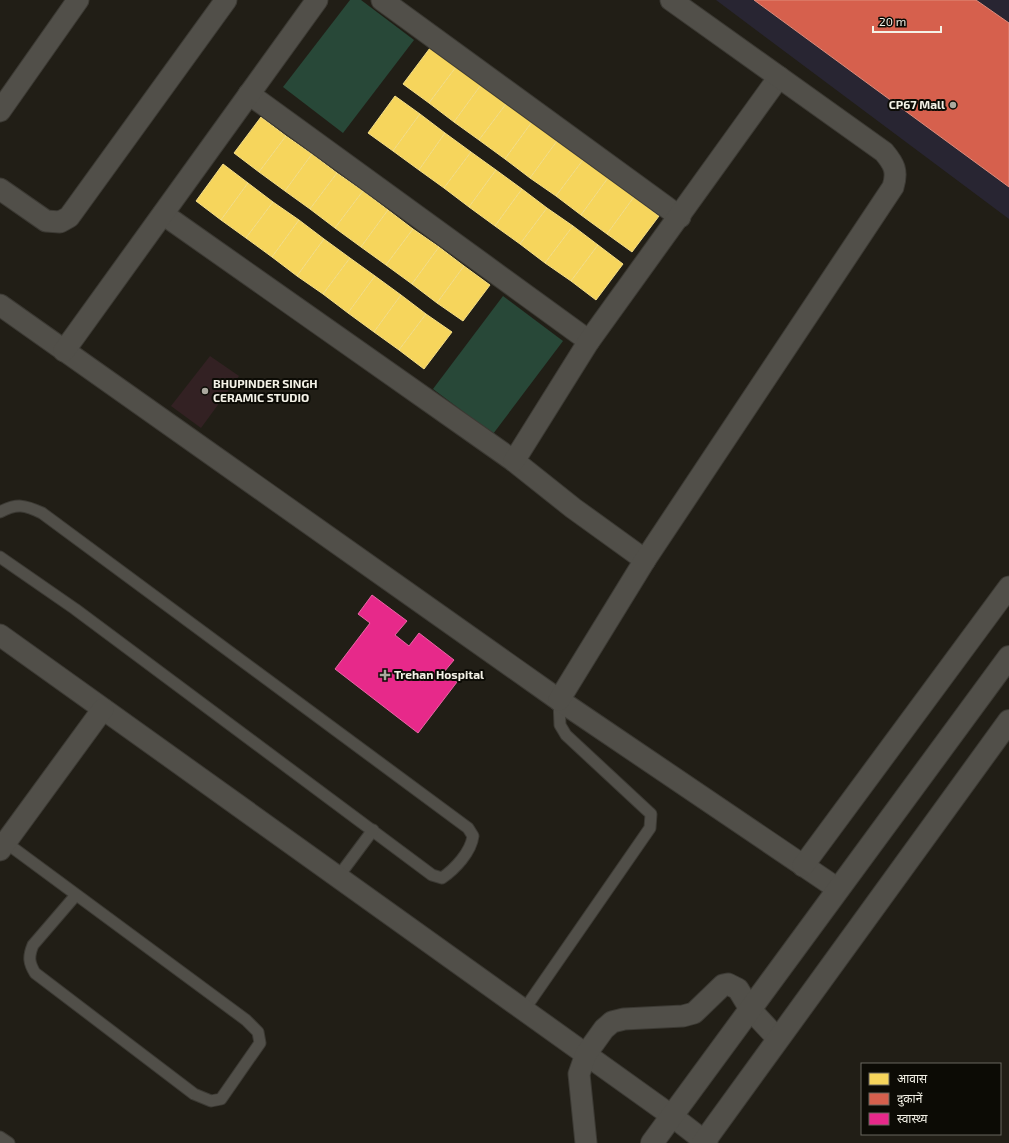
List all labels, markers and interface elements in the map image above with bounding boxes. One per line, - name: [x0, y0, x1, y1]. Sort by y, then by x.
- scale bar: [873, 8, 941, 34]
- text: 20 m: [879, 14, 906, 28]
- place label: CP67 Mall: [889, 97, 945, 111]
- marker: CP67 Mall: [948, 100, 958, 110]
- place label: BHUPINDER SINGH CERAMIC STUDIO: [213, 376, 318, 404]
- marker: BHUPINDER SINGH CERAMIC STUDIO: [200, 386, 210, 396]
- place label: Trehan Hospital: [394, 667, 484, 681]
- marker: Trehan Hospital: [379, 669, 391, 681]
- legend: [861, 1063, 1001, 1135]
- text: आवास: [897, 1071, 928, 1085]
- text: दुकानें: [897, 1091, 923, 1107]
- text: स्वास्थ्य: [897, 1111, 929, 1125]

